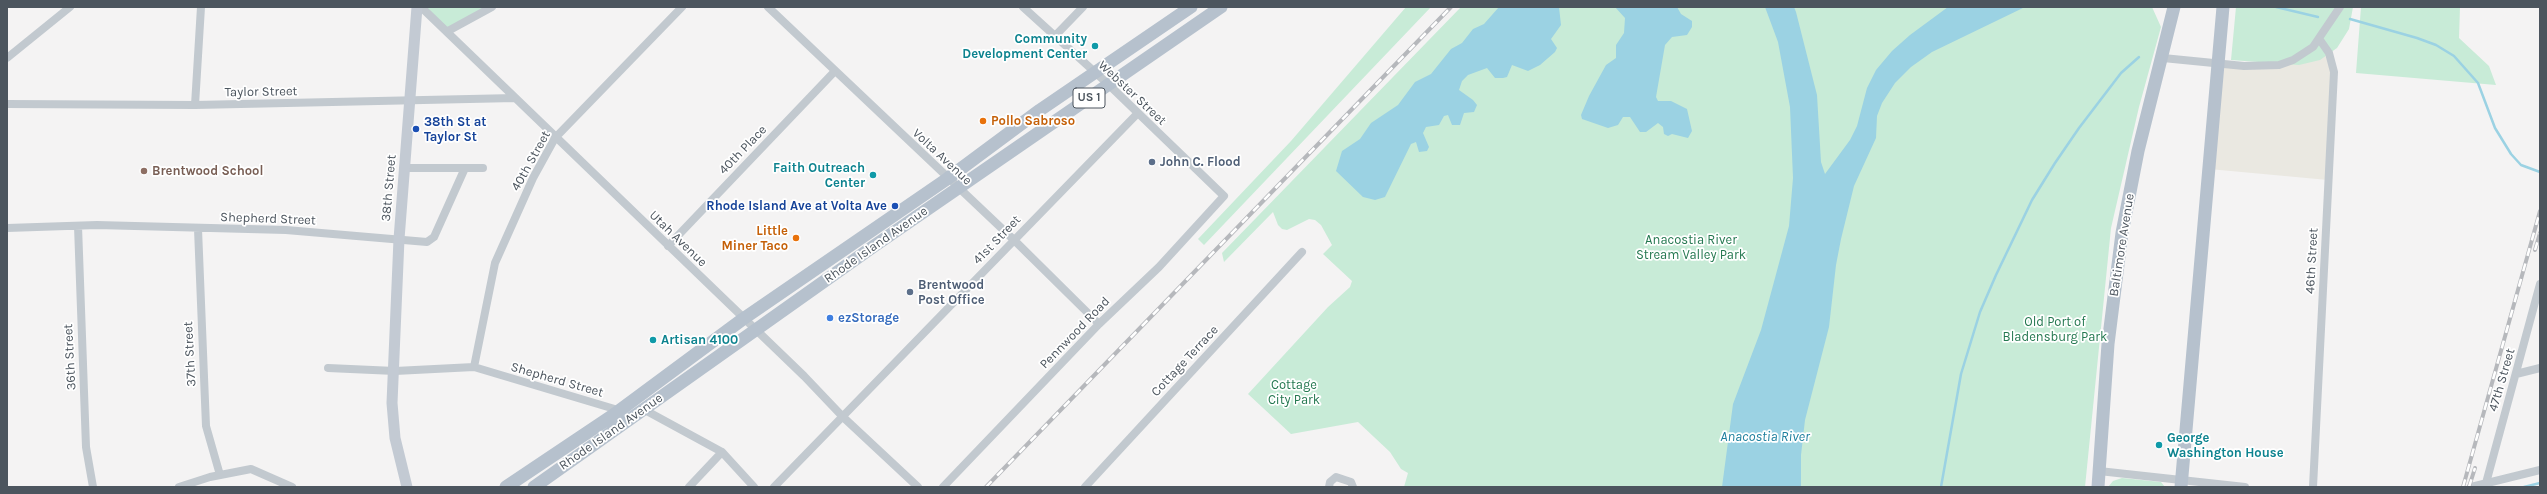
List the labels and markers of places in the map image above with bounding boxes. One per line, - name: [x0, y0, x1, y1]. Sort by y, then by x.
- place label: Community Development Center: [962, 31, 1087, 62]
- marker: Community Development Center: [1090, 41, 1100, 51]
- place label: Pollo Sabroso: [991, 113, 1075, 129]
- place label: 38th St at Taylor St: [424, 114, 486, 145]
- marker: Pollo Sabroso: [978, 116, 988, 126]
- marker: 38th St at Taylor St: [411, 124, 421, 134]
- place label: John C. Flood: [1160, 154, 1241, 170]
- marker: John C. Flood: [1147, 157, 1157, 167]
- place label: Faith Outreach Center: [773, 160, 865, 191]
- place label: Brentwood School: [152, 163, 263, 179]
- marker: Brentwood School: [139, 166, 149, 176]
- marker: Faith Outreach Center: [868, 170, 878, 180]
- place label: Rhode Island Ave at Volta Ave: [706, 198, 887, 214]
- marker: Rhode Island Ave at Volta Ave: [890, 201, 900, 211]
- place label: Little Miner Taco: [721, 223, 788, 254]
- marker: Little Miner Taco: [791, 233, 801, 243]
- place label: Brentwood Post Office: [918, 277, 985, 308]
- marker: Brentwood Post Office: [905, 287, 915, 297]
- place label: ezStorage: [838, 310, 899, 326]
- marker: ezStorage: [825, 313, 835, 323]
- place label: Artisan 4100: [661, 332, 738, 348]
- marker: Artisan 4100: [648, 335, 658, 345]
- place label: George Washington House: [2167, 430, 2284, 461]
- marker: George Washington House: [2154, 440, 2164, 450]

